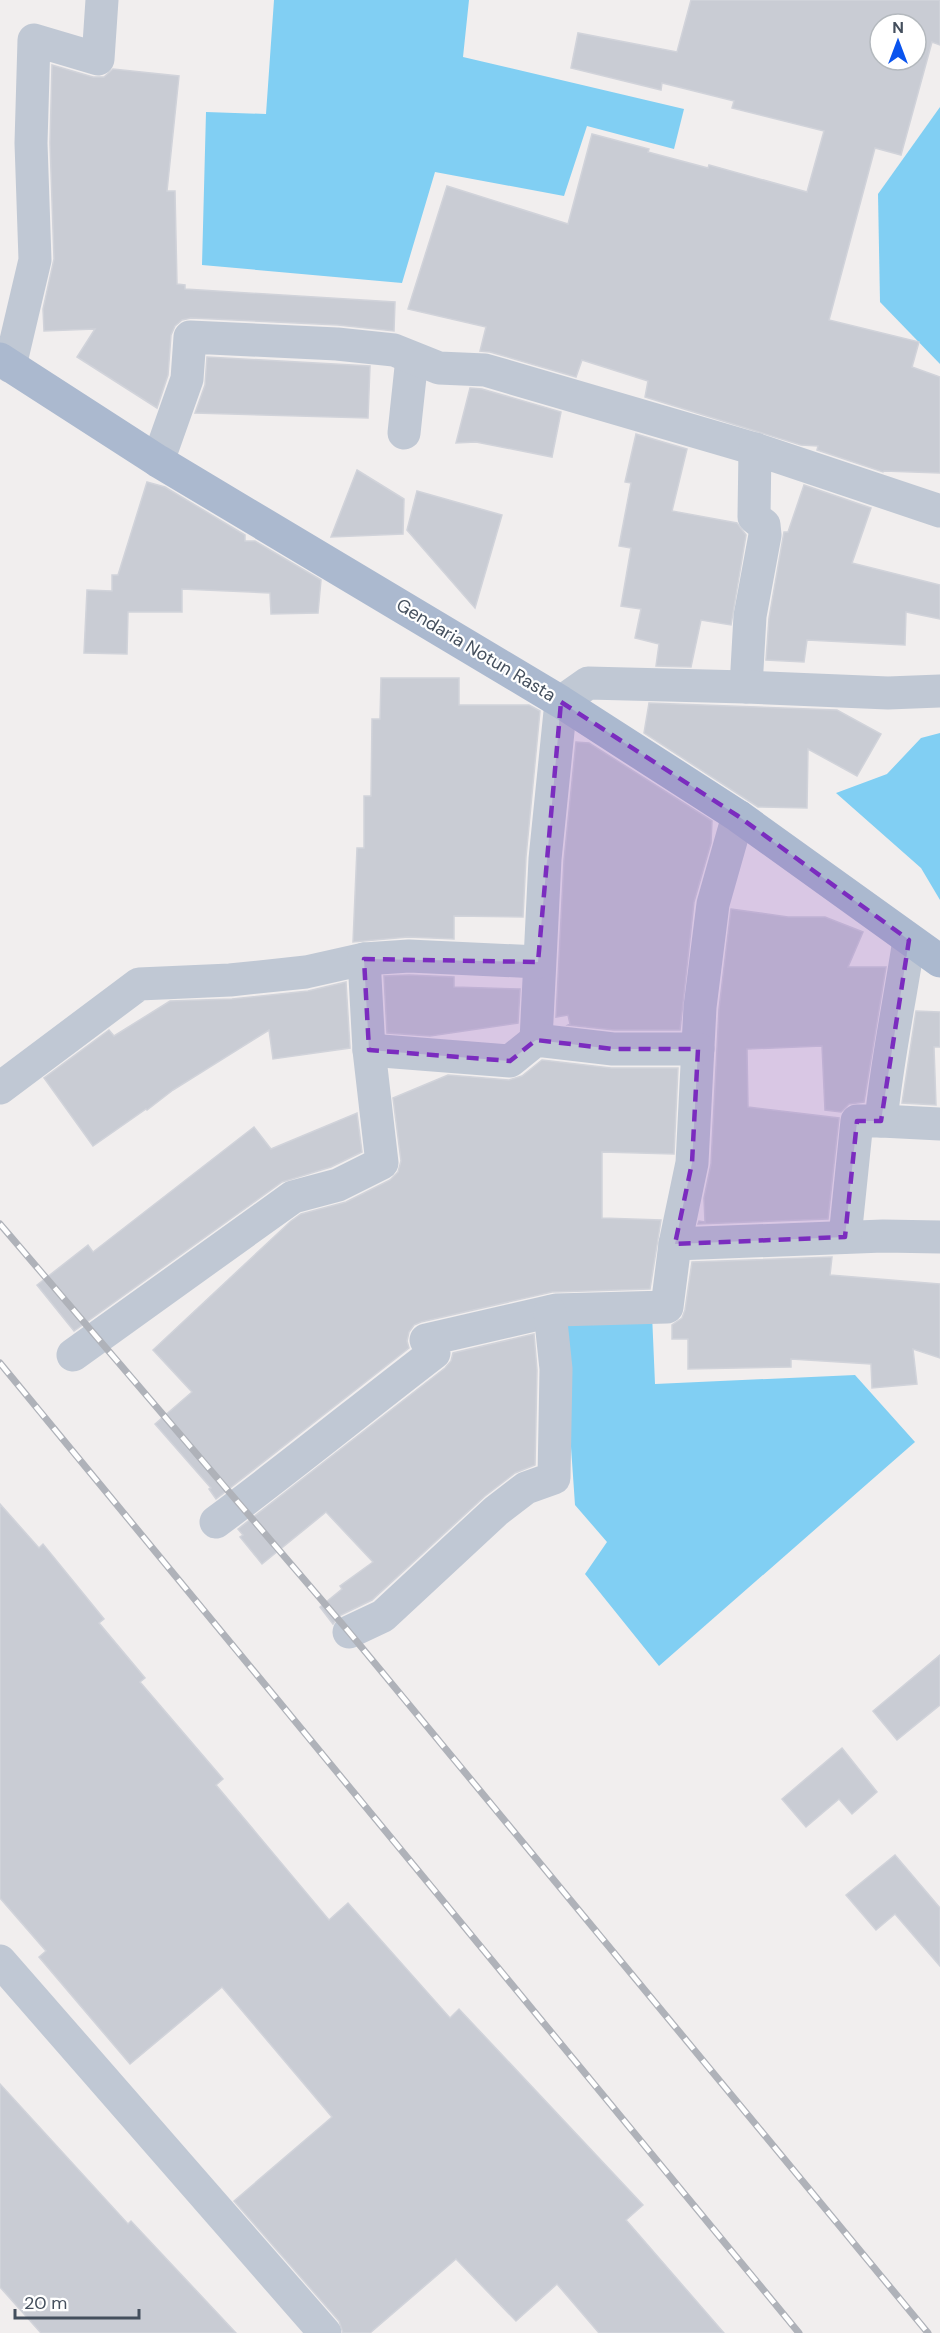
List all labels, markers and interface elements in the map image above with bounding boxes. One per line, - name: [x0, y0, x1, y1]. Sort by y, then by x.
- north arrow: [868, 12, 928, 72]
- text: N: [892, 17, 904, 38]
- street label: Gendaria Notun Rasta: [392, 593, 560, 707]
- scale bar: [15, 2282, 140, 2320]
- text: 20 m: [24, 2291, 67, 2315]

